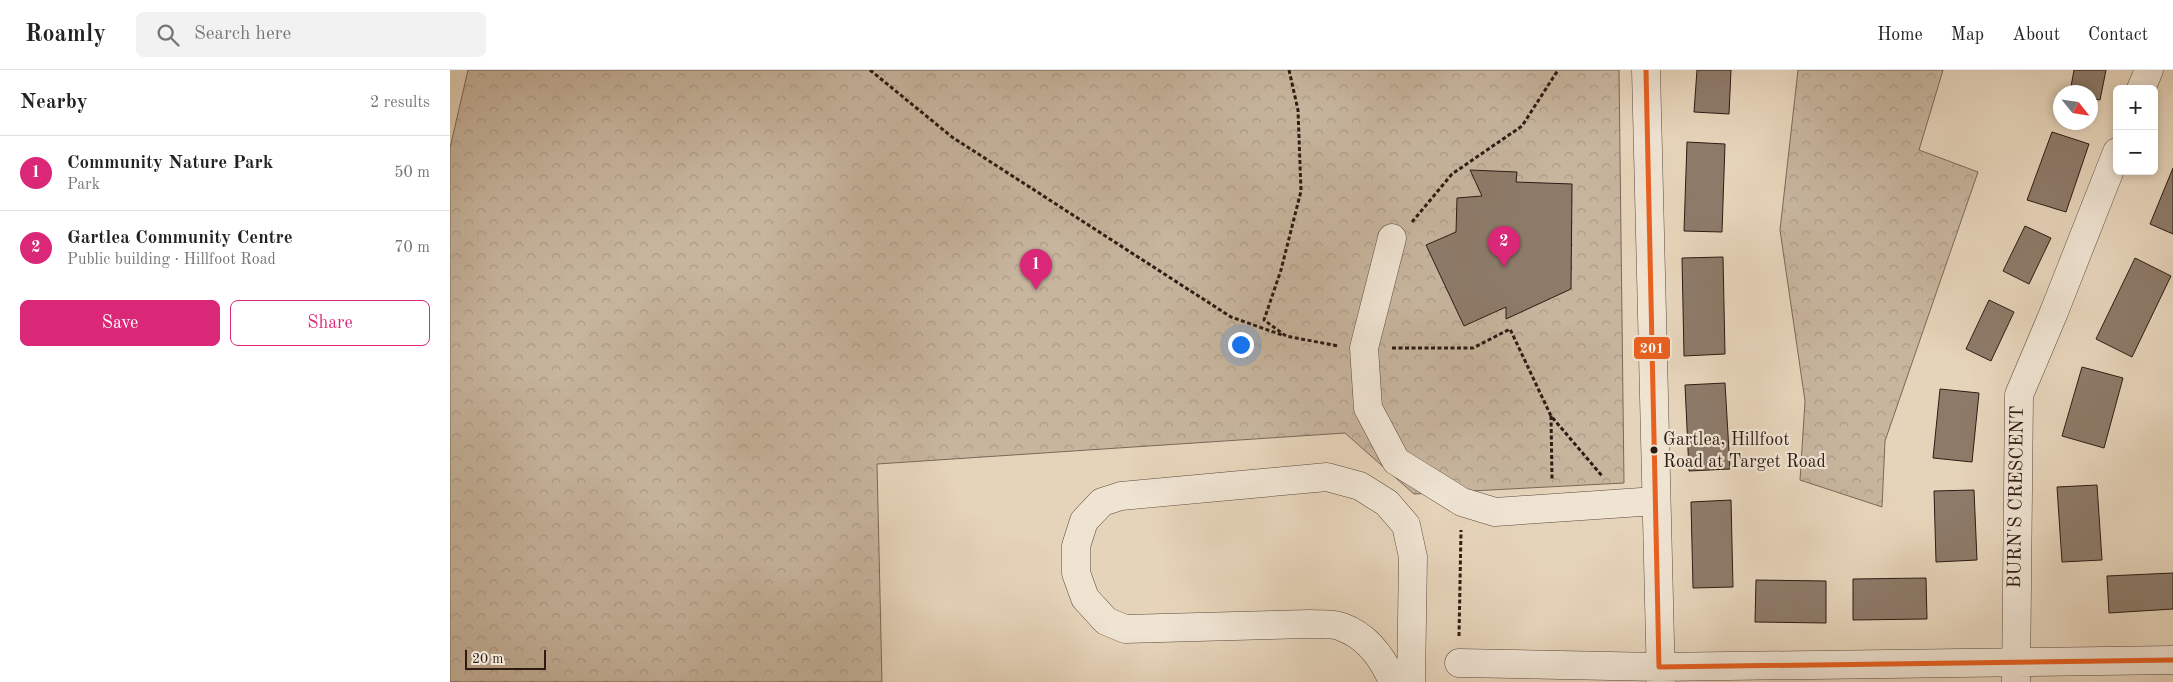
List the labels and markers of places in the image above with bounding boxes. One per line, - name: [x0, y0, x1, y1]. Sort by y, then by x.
- pin: 2: [1488, 226, 1520, 267]
- pin: 1: [1020, 249, 1052, 290]
- place label: Gartlea, Hillfoot Road at Target Road: [1663, 431, 1826, 471]
- marker: Gartlea, Hillfoot Road at Target Road: [1649, 445, 1659, 455]

